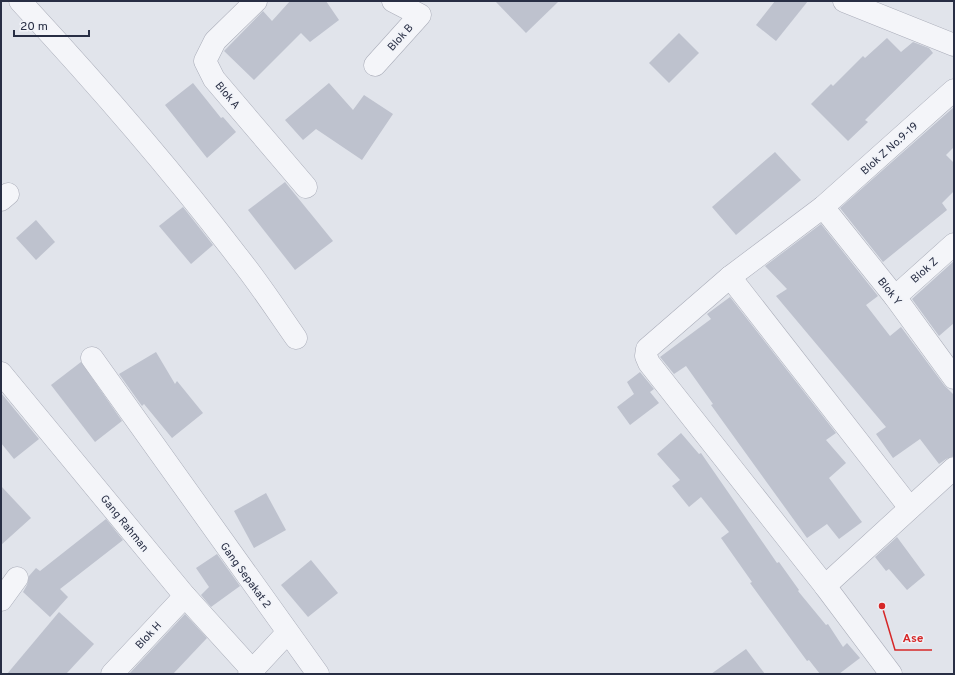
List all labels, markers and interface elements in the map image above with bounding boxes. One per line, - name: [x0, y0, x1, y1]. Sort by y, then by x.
- scale bar: [14, 12, 89, 38]
- text: 20 m: [20, 19, 48, 35]
- street label: Blok B: [385, 21, 417, 54]
- street label: Blok A: [212, 79, 243, 112]
- street label: Blok Z No.9-19: [858, 119, 921, 178]
- street label: Blok Z: [908, 255, 941, 287]
- street label: Blok Y: [874, 275, 904, 308]
- street label: Gang Rahman: [97, 492, 152, 555]
- street label: Gang Sepakat 2: [217, 540, 274, 611]
- street label: Blok H: [133, 619, 165, 652]
- callout: Ase: [895, 626, 932, 650]
- text: Ase: [903, 631, 924, 647]

